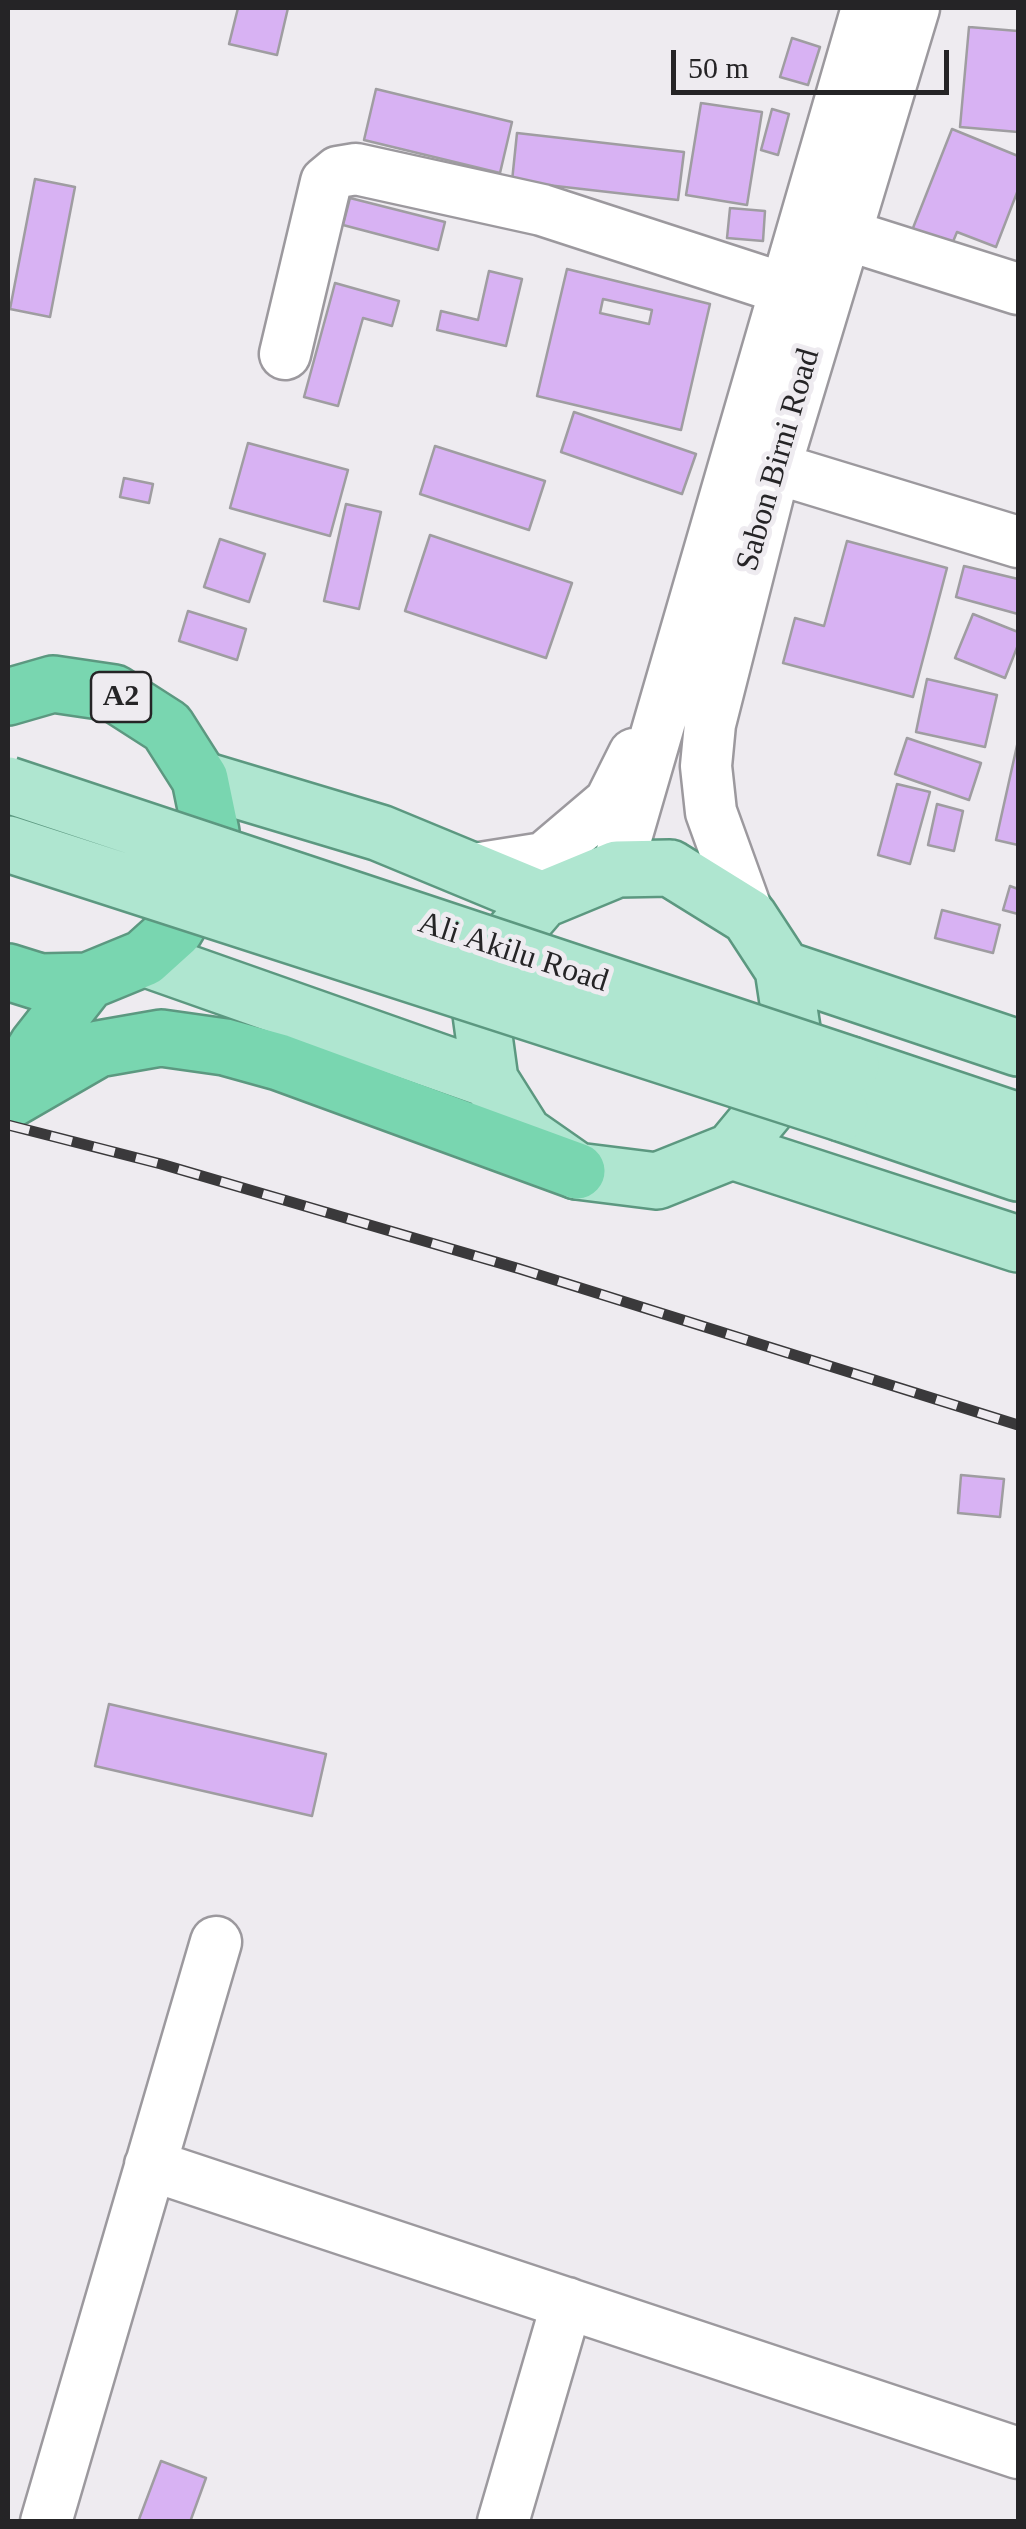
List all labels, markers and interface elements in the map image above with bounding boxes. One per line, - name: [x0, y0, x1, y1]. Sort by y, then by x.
- scale bar: [676, 30, 954, 92]
- text: 50 m: [688, 51, 749, 84]
- street label: Sabon Birni Road: [729, 344, 829, 576]
- road number: A2: [91, 672, 151, 722]
- street label: Ali Akilu Road: [413, 904, 613, 1002]

